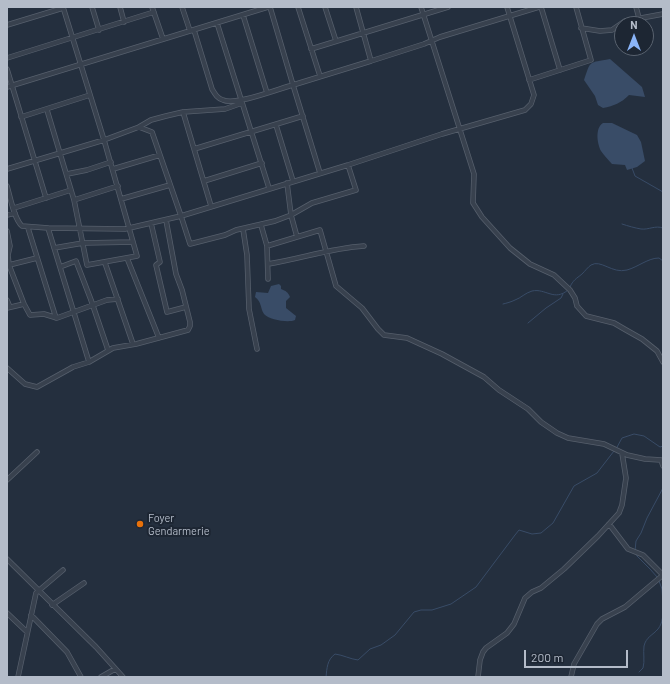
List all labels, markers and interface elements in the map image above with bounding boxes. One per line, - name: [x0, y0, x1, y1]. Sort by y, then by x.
- north arrow: [614, 16, 654, 56]
- text: N: [630, 18, 638, 31]
- place label: Foyer Gendarmerie: [148, 511, 210, 537]
- marker: Foyer Gendarmerie: [135, 519, 145, 529]
- scale bar: [526, 642, 630, 668]
- text: 200 m: [531, 650, 563, 664]

